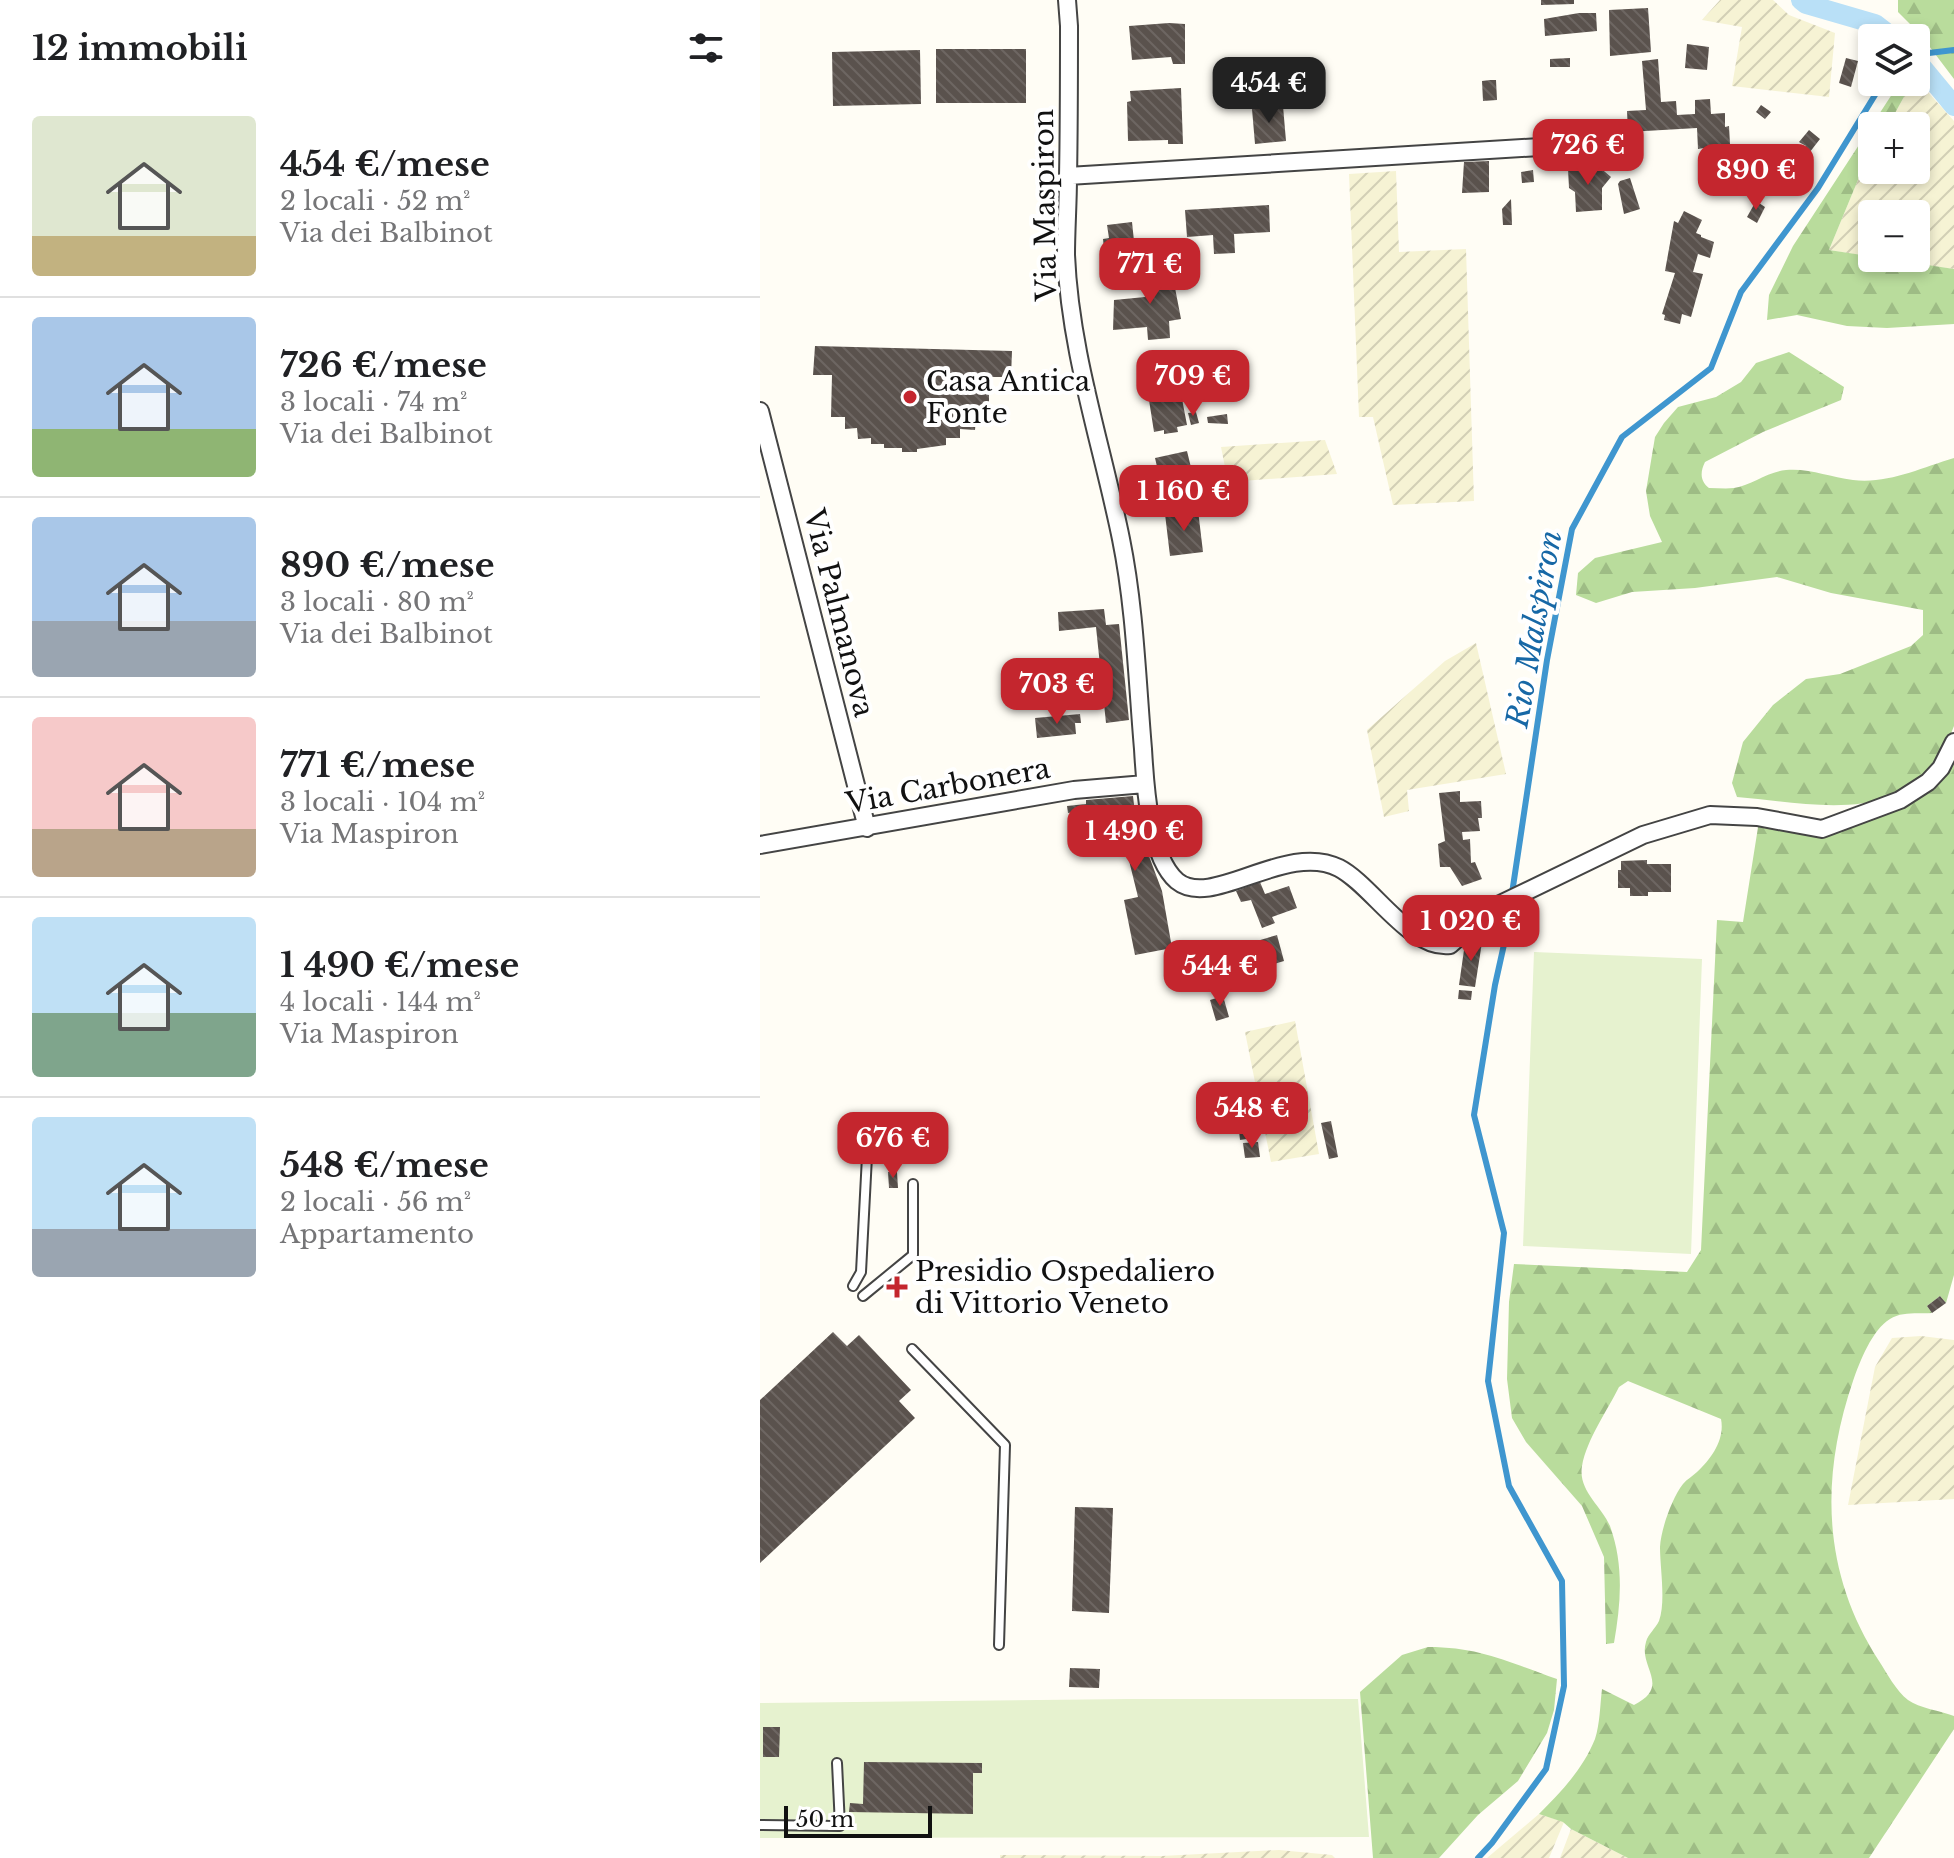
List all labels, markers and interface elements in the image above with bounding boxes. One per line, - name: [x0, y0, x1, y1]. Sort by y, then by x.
- map controls: [1858, 24, 1930, 272]
- button: layers: [1858, 24, 1930, 96]
- icon: filters: [684, 26, 728, 70]
- text: 12 immobili: [32, 27, 247, 69]
- pin: 454 €: [1213, 57, 1325, 125]
- text: 454 €: [1231, 67, 1307, 99]
- street label: Via Maspiron: [1026, 108, 1064, 303]
- button: +: [1858, 112, 1930, 184]
- pin: 726 €: [1532, 119, 1644, 187]
- text: 726 €: [1551, 129, 1625, 161]
- text: 454 €/mese: [280, 143, 490, 185]
- pin: 890 €: [1700, 144, 1812, 212]
- icon: home: [96, 148, 192, 244]
- text: 890 €: [1716, 154, 1796, 186]
- text: 2 locali · 52 m²: [280, 185, 470, 217]
- button: −: [1858, 200, 1930, 272]
- text: Via dei Balbinot: [280, 217, 493, 249]
- pin: 771 €: [1094, 238, 1206, 306]
- text: 771 €: [1117, 248, 1183, 280]
- text: 726 €/mese: [280, 344, 487, 386]
- icon: home: [96, 349, 192, 445]
- pin: 709 €: [1137, 350, 1249, 418]
- text: 709 €: [1154, 360, 1232, 392]
- place label: Casa Antica Fonte: [926, 364, 1091, 431]
- text: 3 locali · 74 m²: [280, 386, 467, 418]
- marker: Casa Antica Fonte: [901, 388, 919, 406]
- text: Via dei Balbinot: [280, 418, 493, 450]
- pin: 1 160 €: [1110, 465, 1258, 533]
- text: 1 160 €: [1137, 475, 1231, 507]
- street label: Via Palmanova: [796, 504, 882, 721]
- water label: Rio Malspiron: [1498, 528, 1570, 731]
- text: 890 €/mese: [280, 544, 495, 586]
- icon: home: [96, 549, 192, 645]
- text: 3 locali · 80 m²: [280, 586, 474, 618]
- text: Via dei Balbinot: [280, 618, 493, 650]
- pin: 703 €: [1001, 658, 1113, 726]
- text: 703 €: [1019, 668, 1095, 700]
- text: 771 €/mese: [280, 744, 475, 786]
- icon: home: [96, 749, 192, 845]
- street label: Via Carbonera: [842, 751, 1053, 821]
- text: 3 locali · 104 m²: [280, 786, 485, 818]
- pin: 1 490 €: [1061, 805, 1209, 873]
- text: 1 490 €: [1085, 815, 1185, 847]
- text: Via Maspiron: [280, 818, 459, 850]
- pin: 1 020 €: [1397, 895, 1545, 963]
- text: 1 020 €: [1420, 905, 1522, 937]
- pin: 544 €: [1164, 940, 1276, 1008]
- text: 1 490 €/mese: [280, 944, 519, 986]
- icon: home: [96, 949, 192, 1045]
- text: 544 €: [1182, 950, 1258, 982]
- text: 4 locali · 144 m²: [280, 986, 481, 1018]
- text: Via Maspiron: [280, 1018, 459, 1050]
- pin: 548 €: [1196, 1082, 1308, 1150]
- text: 548 €: [1214, 1092, 1290, 1124]
- pin: 676 €: [837, 1112, 949, 1180]
- text: 676 €: [855, 1122, 931, 1154]
- text: 548 €/mese: [280, 1144, 489, 1186]
- icon: home: [96, 1149, 192, 1245]
- text: 2 locali · 56 m²: [280, 1186, 471, 1218]
- text: Appartamento: [280, 1218, 474, 1250]
- place label: Presidio Ospedaliero di Vittorio Veneto: [915, 1254, 1215, 1321]
- marker: Presidio Ospedaliero di Vittorio Veneto: [886, 1276, 908, 1298]
- scale bar: [784, 1802, 932, 1838]
- text: 50 m: [796, 1806, 854, 1833]

